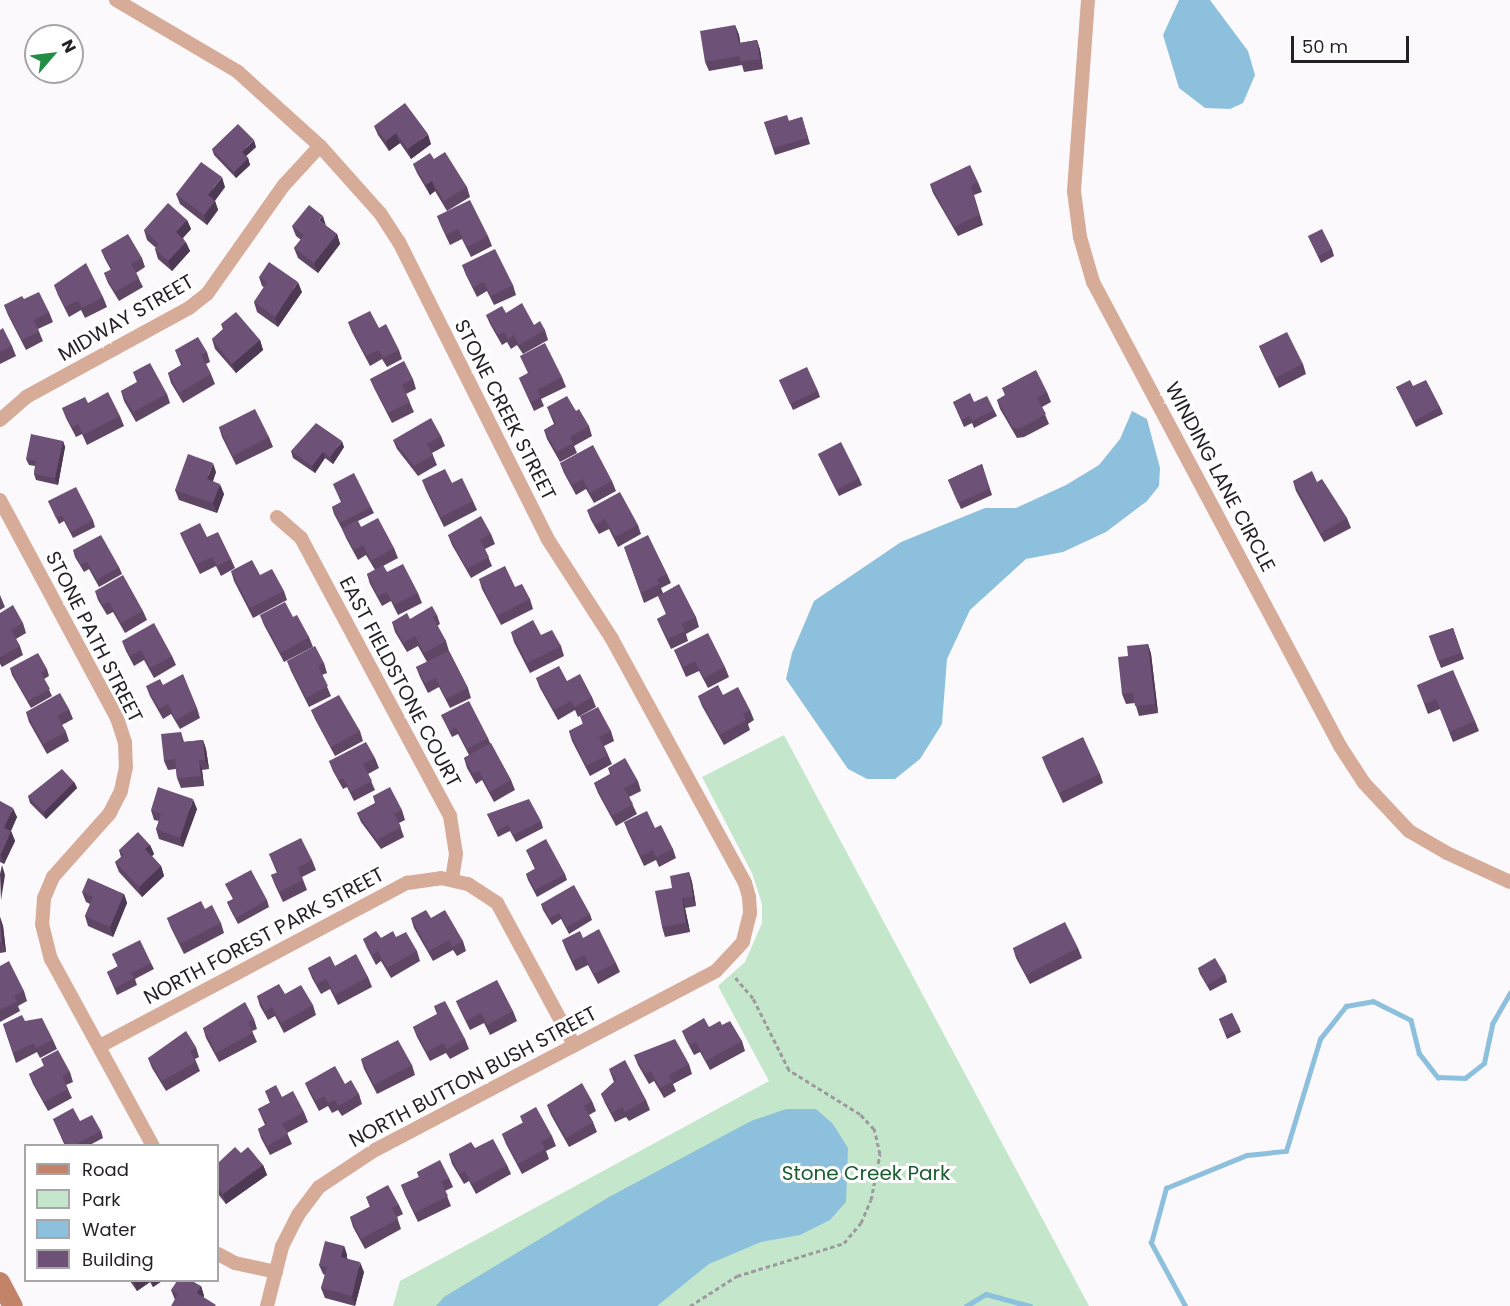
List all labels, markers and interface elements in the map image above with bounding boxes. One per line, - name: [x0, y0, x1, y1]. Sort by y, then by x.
- north arrow: [24, 24, 84, 84]
- scale bar: [1294, 24, 1412, 62]
- text: 50 m: [1302, 34, 1348, 59]
- text: N: [56, 36, 82, 57]
- street label: MIDWAY STREET: [54, 270, 198, 366]
- street label: STONE CREEK STREET: [449, 316, 561, 504]
- street label: WINDING LANE CIRCLE: [1160, 378, 1280, 576]
- street label: STONE PATH STREET: [40, 547, 148, 727]
- street label: EAST FIELDSTONE COURT: [334, 573, 466, 791]
- street label: NORTH FOREST PARK STREET: [140, 862, 388, 1010]
- street label: NORTH BUTTON BUSH STREET: [345, 1001, 601, 1153]
- legend: [24, 1144, 219, 1282]
- text: Road: [82, 1157, 129, 1182]
- park label: Stone Creek Park: [782, 1161, 950, 1185]
- text: Park: [82, 1187, 121, 1212]
- text: Water: [82, 1217, 136, 1242]
- text: Building: [82, 1247, 154, 1272]

